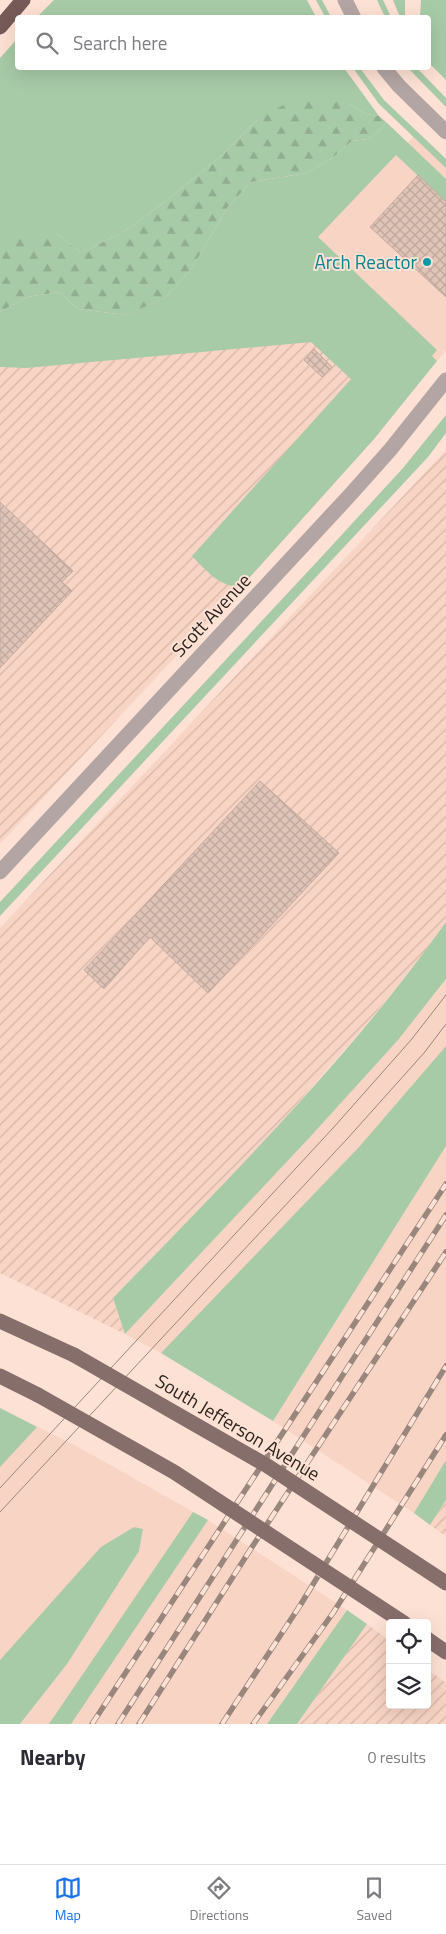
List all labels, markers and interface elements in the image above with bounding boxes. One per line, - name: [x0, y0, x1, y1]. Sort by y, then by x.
- search box: [15, 15, 431, 70]
- text: Search here: [73, 28, 167, 57]
- icon: search: [33, 29, 61, 57]
- place label: Arch Reactor: [314, 247, 417, 276]
- marker: Arch Reactor: [421, 256, 433, 268]
- street label: Scott Avenue: [164, 566, 257, 663]
- street label: South Jefferson Avenue: [150, 1366, 326, 1487]
- map controls: [386, 1619, 431, 1709]
- button: locate: [386, 1619, 431, 1664]
- button: layers: [386, 1664, 431, 1709]
- text: Nearby: [20, 1741, 85, 1773]
- text: 0 results: [367, 1745, 426, 1769]
- tab: Map: [54, 1874, 82, 1925]
- tab: Directions: [189, 1874, 249, 1925]
- tab: Saved: [357, 1874, 392, 1925]

